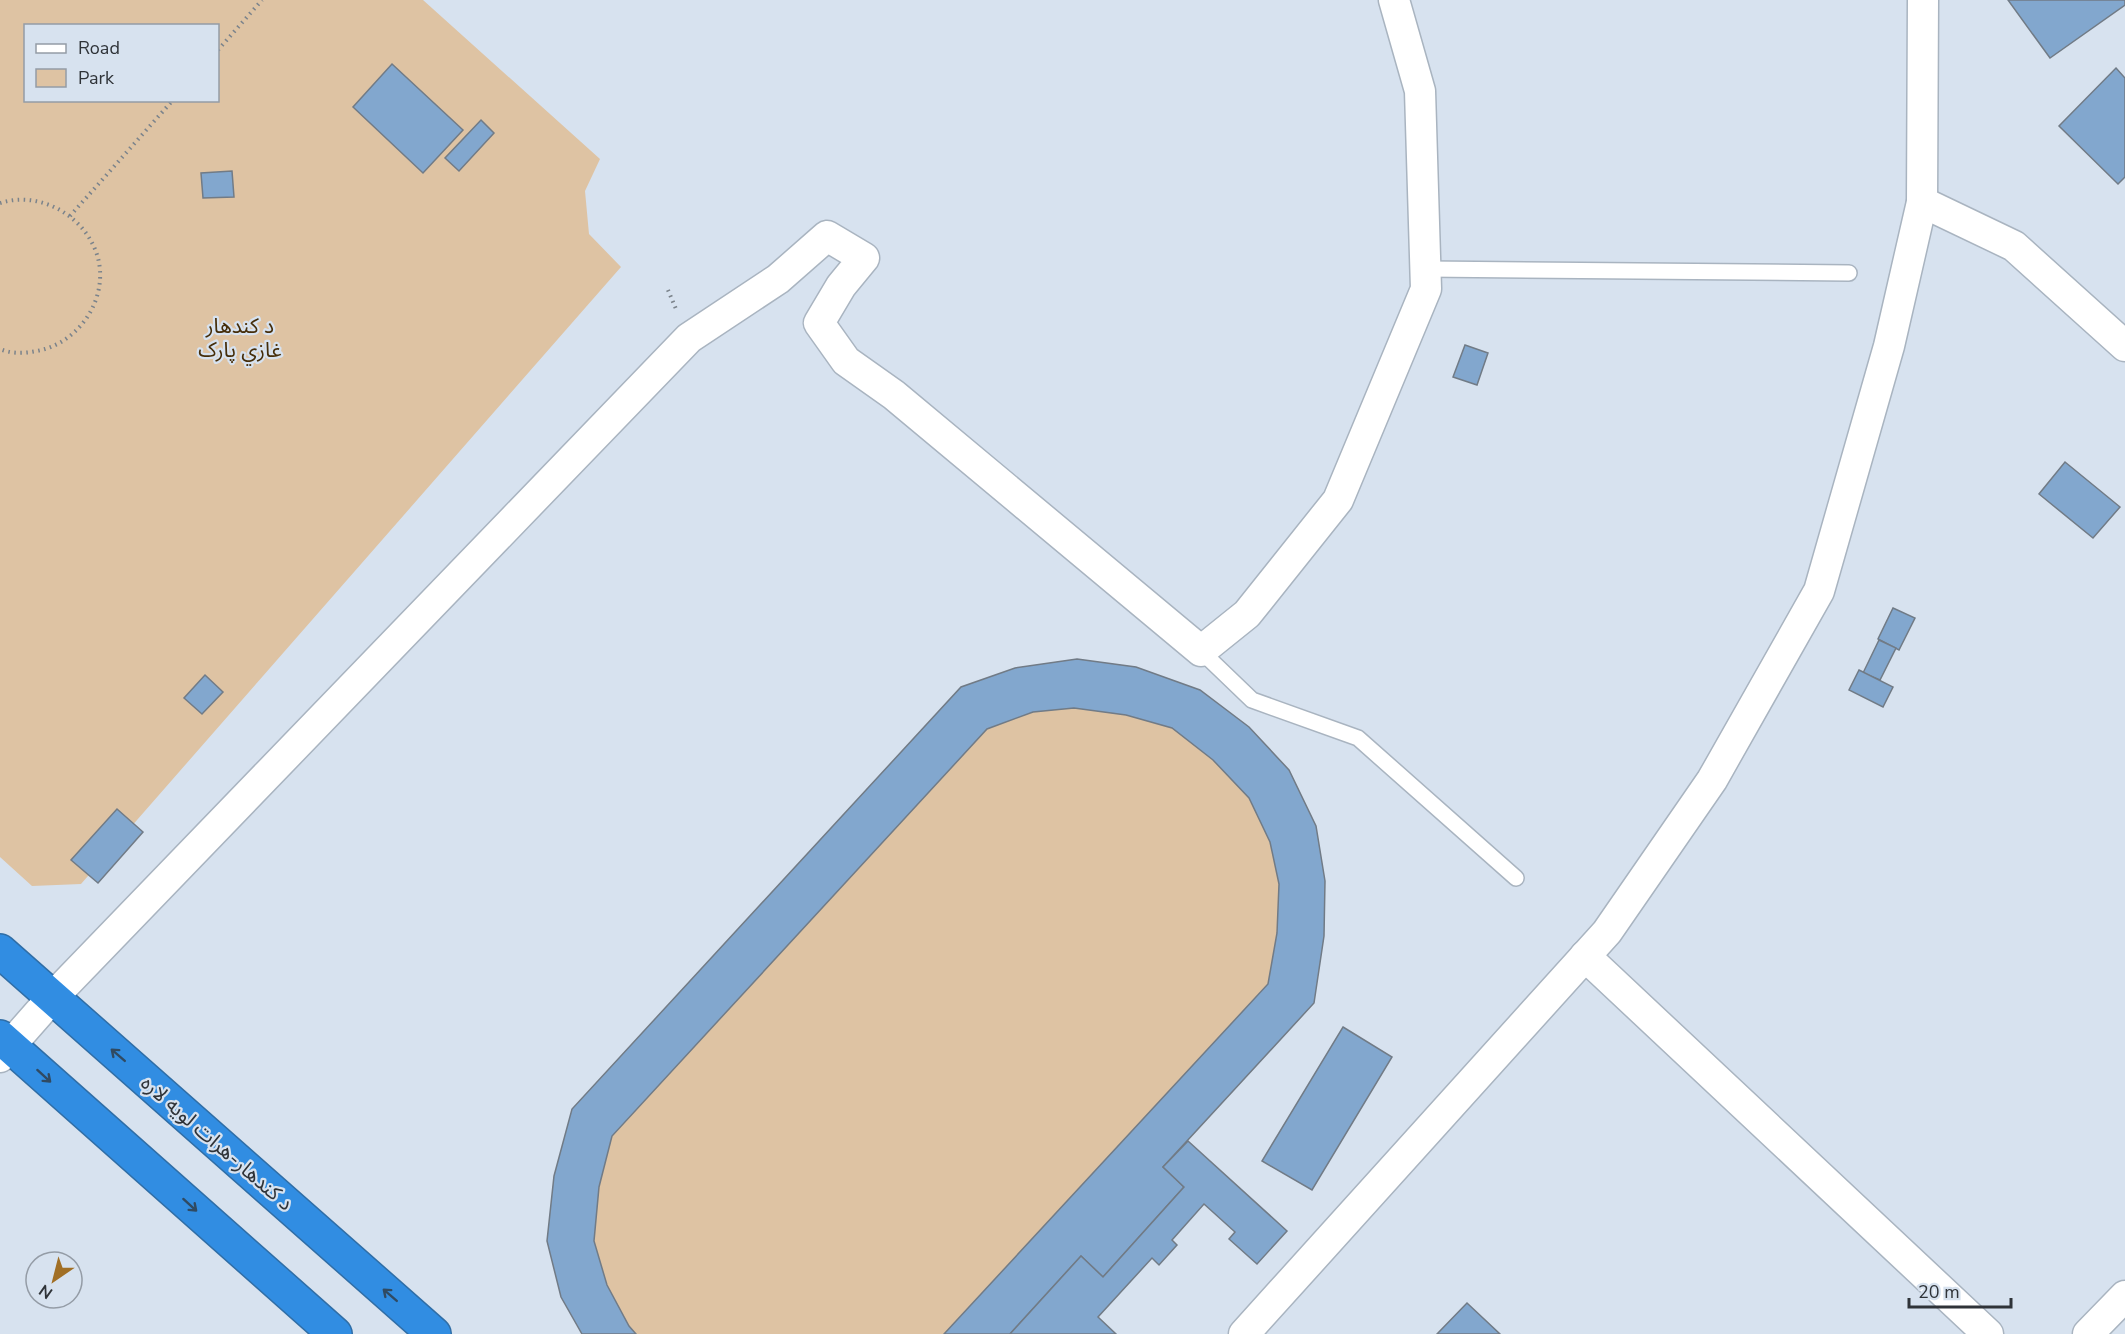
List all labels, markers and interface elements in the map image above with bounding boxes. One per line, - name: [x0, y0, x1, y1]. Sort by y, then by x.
- legend: [24, 24, 219, 102]
- text: Road: [78, 36, 120, 60]
- text: Park: [78, 66, 115, 90]
- park label: د کندهار غازي پارک: [198, 312, 282, 366]
- one-way arrow: [111, 1048, 126, 1062]
- one-way arrow: [36, 1069, 51, 1083]
- street label: د کندهار-هرات لويه لاره: [135, 1069, 299, 1217]
- one-way arrow: [182, 1198, 197, 1212]
- north arrow: [24, 1250, 84, 1310]
- scale bar: [1909, 1271, 2011, 1309]
- text: N: [35, 1279, 57, 1304]
- text: 20 m: [1918, 1280, 1960, 1304]
- one-way arrow: [383, 1288, 398, 1302]

